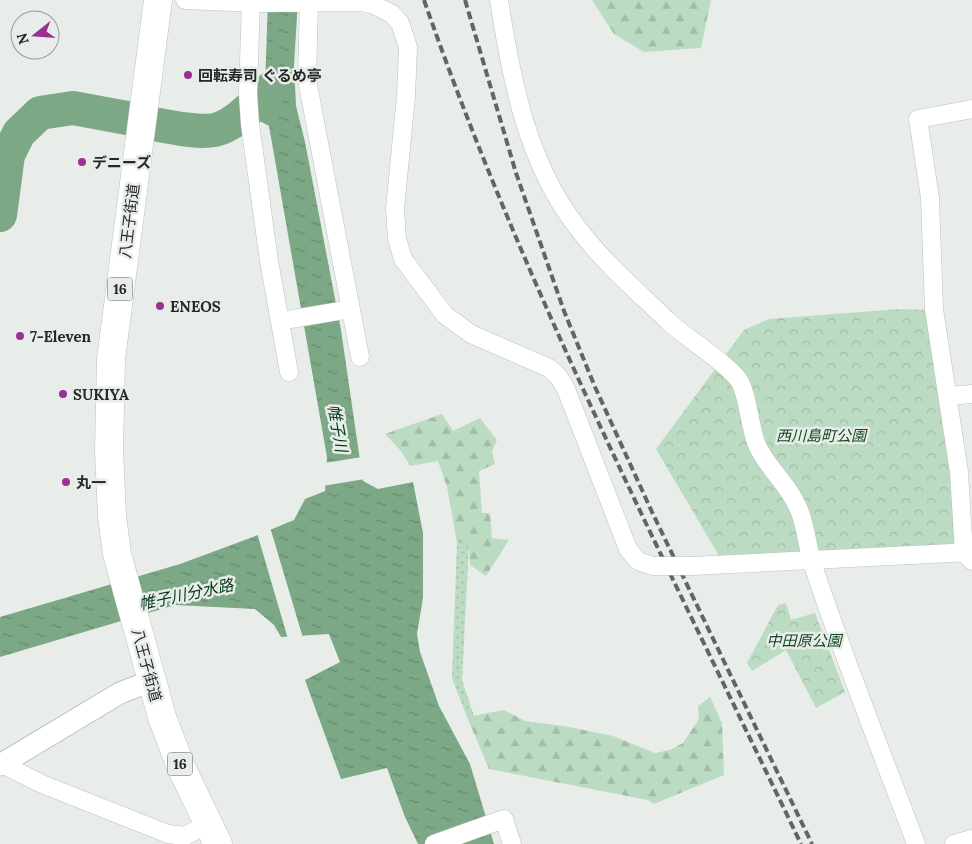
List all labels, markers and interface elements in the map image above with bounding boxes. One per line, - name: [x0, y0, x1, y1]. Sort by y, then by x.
- north arrow: [10, 10, 60, 60]
- text: N: [12, 31, 33, 47]
- place label: 回転寿司 ぐるめ亭: [198, 66, 322, 85]
- marker: 回転寿司 ぐるめ亭: [182, 69, 194, 81]
- place label: デニーズ: [92, 153, 151, 172]
- marker: デニーズ: [76, 156, 88, 168]
- street label: 八王子街道: [115, 183, 143, 259]
- road number: 16: [108, 278, 132, 300]
- place label: ENEOS: [170, 297, 221, 316]
- marker: ENEOS: [154, 300, 166, 312]
- place label: 7-Eleven: [30, 327, 92, 346]
- marker: 7-Eleven: [14, 330, 26, 342]
- place label: SUKIYA: [73, 385, 129, 404]
- marker: SUKIYA: [57, 388, 69, 400]
- water label: 帷子川: [324, 403, 352, 455]
- park label: 西川島町公園: [776, 426, 868, 445]
- place label: 丸一: [76, 473, 106, 492]
- marker: 丸一: [60, 476, 72, 488]
- water label: 帷子川分水路: [137, 574, 237, 614]
- street label: 八王子街道: [128, 626, 166, 704]
- park label: 中田原公園: [766, 631, 843, 650]
- road number: 16: [168, 752, 192, 776]

